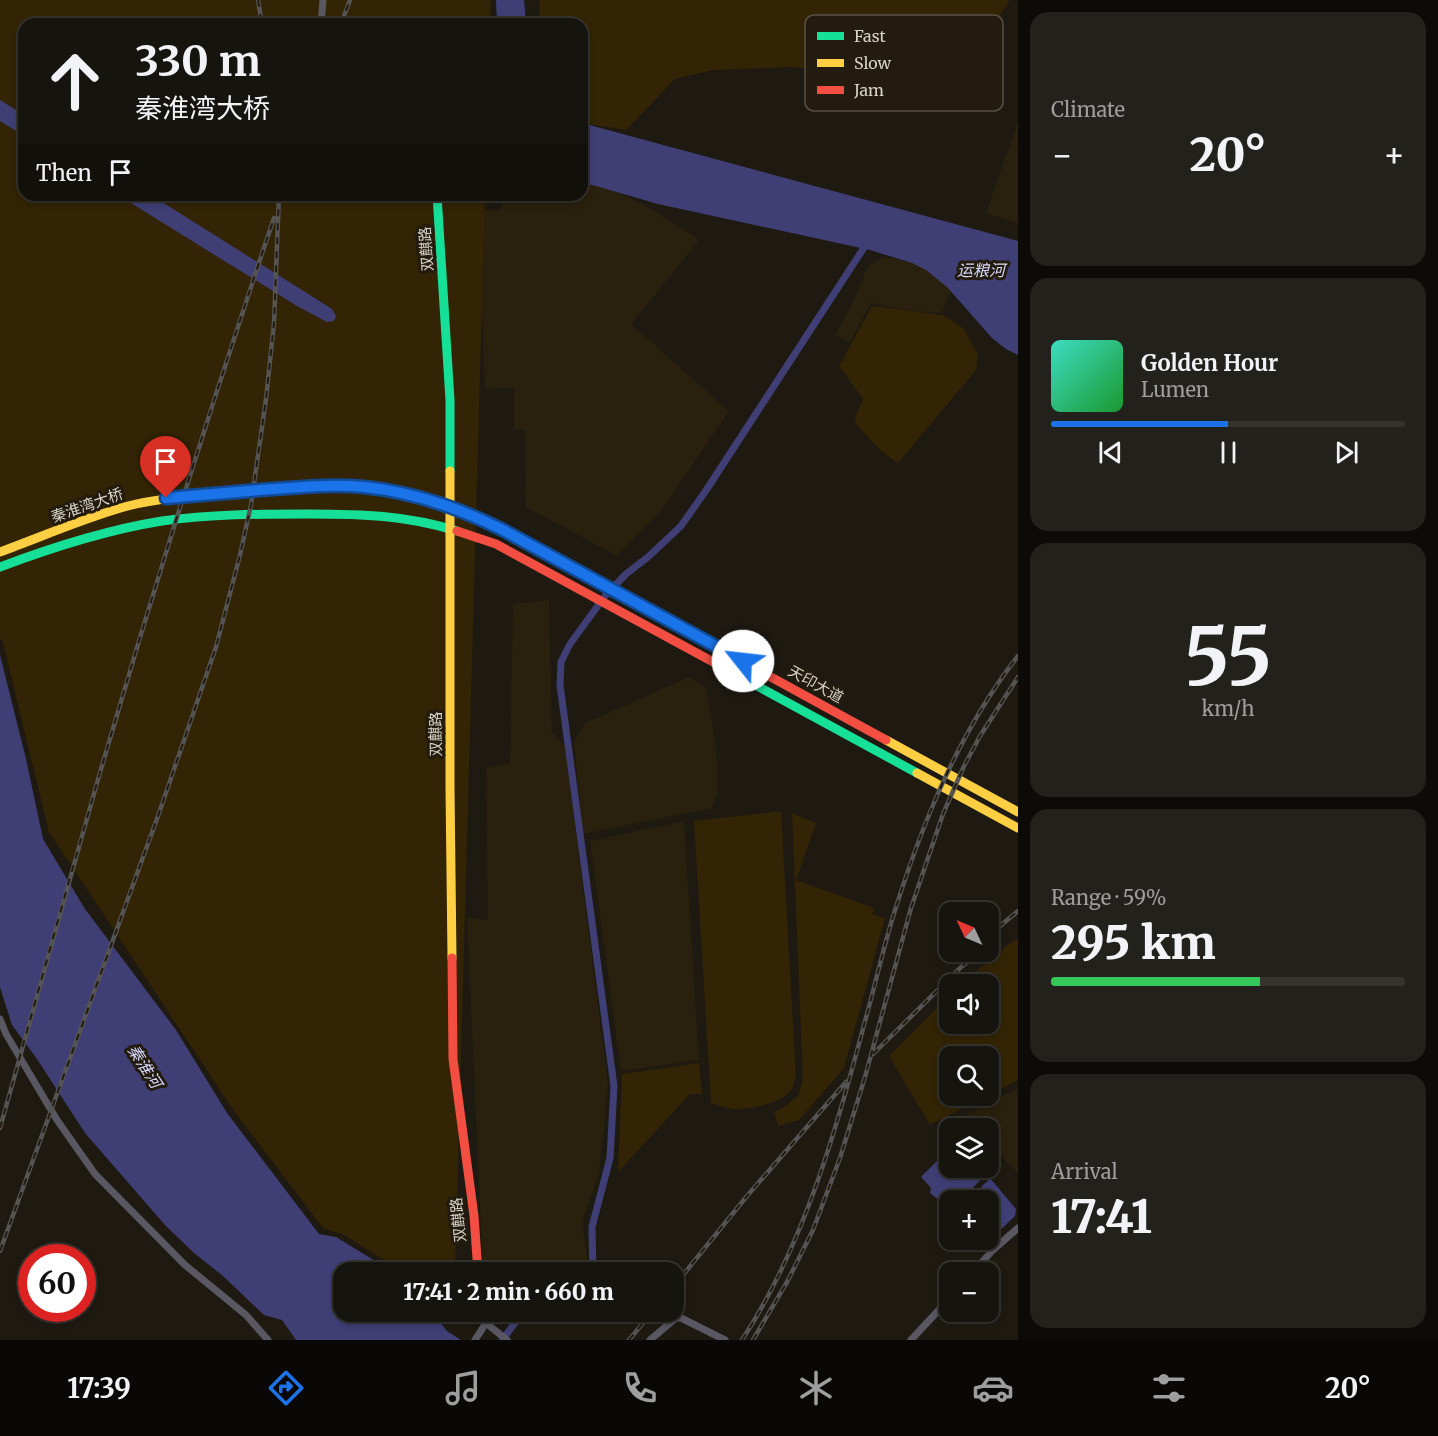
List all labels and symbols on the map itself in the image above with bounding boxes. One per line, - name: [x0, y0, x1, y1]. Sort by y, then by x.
- legend: [805, 15, 1003, 111]
- text: Fast: [854, 26, 887, 46]
- text: Slow: [854, 53, 892, 73]
- text: Jam: [853, 80, 884, 100]
- street label: 双麒路: [415, 226, 437, 272]
- water label: 运粮河: [957, 260, 1008, 280]
- pin: [140, 436, 191, 498]
- street label: 秦淮湾大桥: [48, 484, 126, 526]
- position arrow: [711, 629, 775, 693]
- street label: 天印大道: [785, 661, 847, 707]
- street label: 双麒路: [426, 711, 445, 757]
- north arrow: [939, 902, 999, 962]
- water label: 秦淮河: [124, 1040, 168, 1094]
- street label: 双麒路: [446, 1197, 470, 1243]
- speed limit sign: 60: [18, 1244, 96, 1322]

